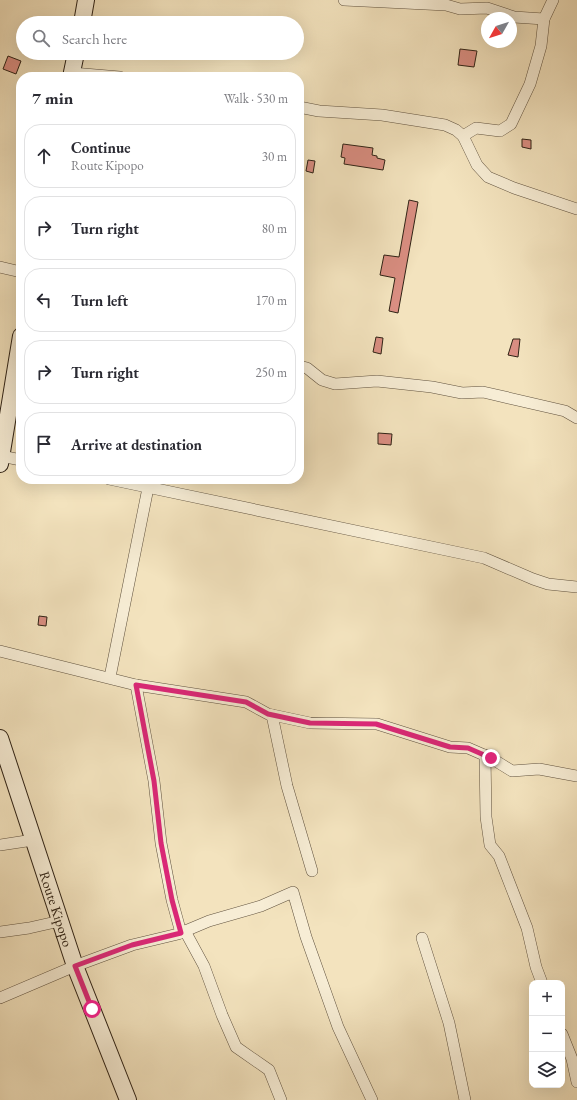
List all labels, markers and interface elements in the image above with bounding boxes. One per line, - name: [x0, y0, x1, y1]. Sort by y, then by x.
- north arrow: [481, 12, 517, 48]
- search box: [16, 16, 304, 60]
- icon: search: [30, 27, 52, 49]
- text: Search here: [62, 29, 127, 48]
- text: 7 min: [32, 87, 73, 109]
- text: Walk · 530 m: [224, 90, 288, 107]
- text: Continue: [71, 138, 131, 157]
- icon: ahead: [33, 145, 55, 167]
- text: 30 m: [262, 148, 287, 165]
- text: Route Kipopo: [71, 157, 144, 174]
- icon: right: [33, 217, 55, 239]
- text: Turn right: [71, 219, 139, 238]
- text: 80 m: [262, 220, 287, 237]
- icon: left: [33, 289, 55, 311]
- text: Turn left: [71, 291, 128, 310]
- text: 170 m: [256, 292, 287, 309]
- icon: right: [33, 361, 55, 383]
- text: Turn right: [71, 363, 139, 382]
- text: 250 m: [256, 364, 287, 381]
- icon: arrive: [33, 433, 55, 455]
- text: Arrive at destination: [71, 435, 202, 454]
- route end: [482, 749, 500, 767]
- street label: Route Kipopo: [35, 869, 77, 949]
- map controls: [529, 980, 565, 1088]
- button: +: [529, 980, 565, 1016]
- route start: [83, 1000, 101, 1018]
- button: −: [529, 1016, 565, 1052]
- button: layers: [529, 1052, 565, 1088]

